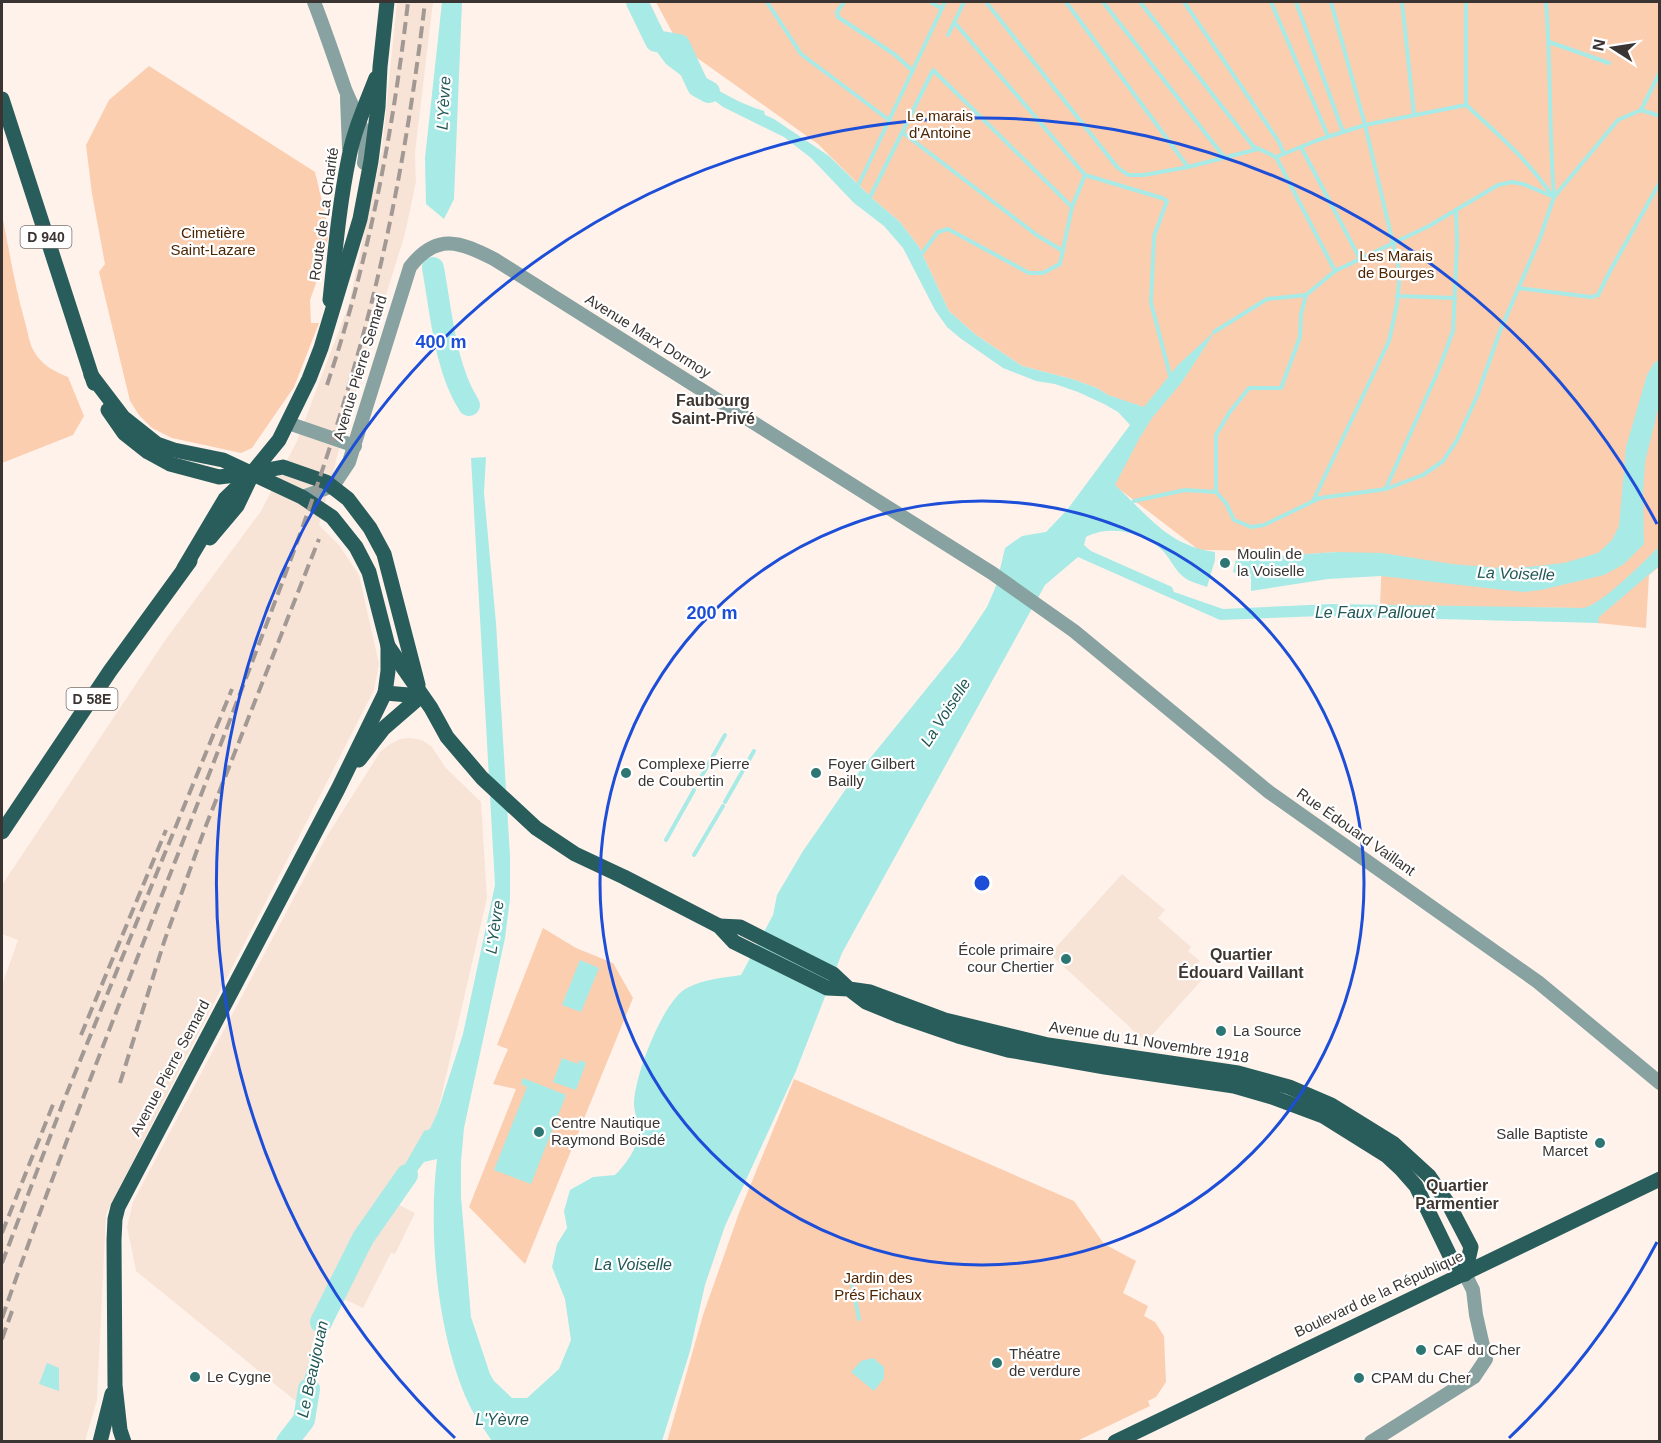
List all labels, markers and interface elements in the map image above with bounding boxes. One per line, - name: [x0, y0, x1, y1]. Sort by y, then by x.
- north arrow: [1583, 18, 1643, 78]
- text: N: [1589, 38, 1608, 52]
- water label: L'Yèvre: [434, 76, 453, 130]
- park label: Le marais d'Antoine: [907, 107, 973, 141]
- street label: Route de La Charité: [306, 146, 341, 282]
- park label: Cimetière Saint-Lazare: [170, 224, 256, 258]
- road number: D 940: [20, 226, 72, 248]
- park label: Les Marais de Bourges: [1358, 247, 1434, 281]
- street label: Avenue Marx Dormoy: [582, 290, 715, 381]
- street label: Avenue Pierre Semard: [329, 293, 390, 443]
- text: 400 m: [415, 332, 467, 352]
- district label: Faubourg Saint-Privé: [671, 392, 755, 427]
- place label: Moulin de la Voiselle: [1237, 545, 1305, 579]
- marker: Moulin de la Voiselle: [1218, 556, 1232, 570]
- water label: La Voiselle: [1477, 564, 1555, 583]
- text: 200 m: [686, 603, 738, 623]
- water label: Le Faux Pallouet: [1315, 604, 1436, 621]
- water label: La Voiselle: [917, 675, 974, 749]
- road number: D 58E: [66, 688, 118, 710]
- place label: Complexe Pierre de Coubertin: [638, 755, 750, 789]
- place label: Foyer Gilbert Bailly: [828, 755, 916, 789]
- marker: Complexe Pierre de Coubertin: [619, 766, 633, 780]
- marker: Foyer Gilbert Bailly: [809, 766, 823, 780]
- street label: Rue Édouard Vaillant: [1294, 784, 1419, 879]
- centre of rings: [972, 873, 992, 893]
- water label: L'Yèvre: [482, 899, 507, 955]
- place label: École primaire cour Chertier: [958, 941, 1054, 975]
- district label: Quartier Édouard Vaillant: [1178, 946, 1304, 981]
- marker: École primaire cour Chertier: [1059, 952, 1073, 966]
- street label: Avenue Pierre Semard: [126, 997, 213, 1139]
- street label: Avenue du 11 Novembre 1918: [1048, 1017, 1250, 1066]
- place label: La Source: [1233, 1022, 1301, 1039]
- marker: La Source: [1214, 1024, 1228, 1038]
- place label: Centre Nautique Raymond Boisdé: [551, 1114, 665, 1148]
- marker: Centre Nautique Raymond Boisdé: [532, 1125, 546, 1139]
- place label: Salle Baptiste Marcet: [1496, 1125, 1589, 1159]
- marker: Salle Baptiste Marcet: [1593, 1136, 1607, 1150]
- district label: Quartier Parmentier: [1415, 1177, 1499, 1212]
- street label: Boulevard de la République: [1292, 1247, 1466, 1340]
- water label: La Voiselle: [594, 1256, 672, 1273]
- park label: Jardin des Prés Fichaux: [834, 1269, 922, 1303]
- water label: Le Beaujouan: [294, 1319, 331, 1419]
- place label: CAF du Cher: [1433, 1341, 1521, 1358]
- marker: CAF du Cher: [1414, 1343, 1428, 1357]
- place label: Théatre de verdure: [1009, 1345, 1081, 1379]
- marker: Théatre de verdure: [990, 1356, 1004, 1370]
- place label: Le Cygne: [207, 1368, 271, 1385]
- place label: CPAM du Cher: [1371, 1369, 1471, 1386]
- marker: Le Cygne: [188, 1370, 202, 1384]
- marker: CPAM du Cher: [1352, 1371, 1366, 1385]
- water label: L'Yèvre: [475, 1411, 529, 1428]

